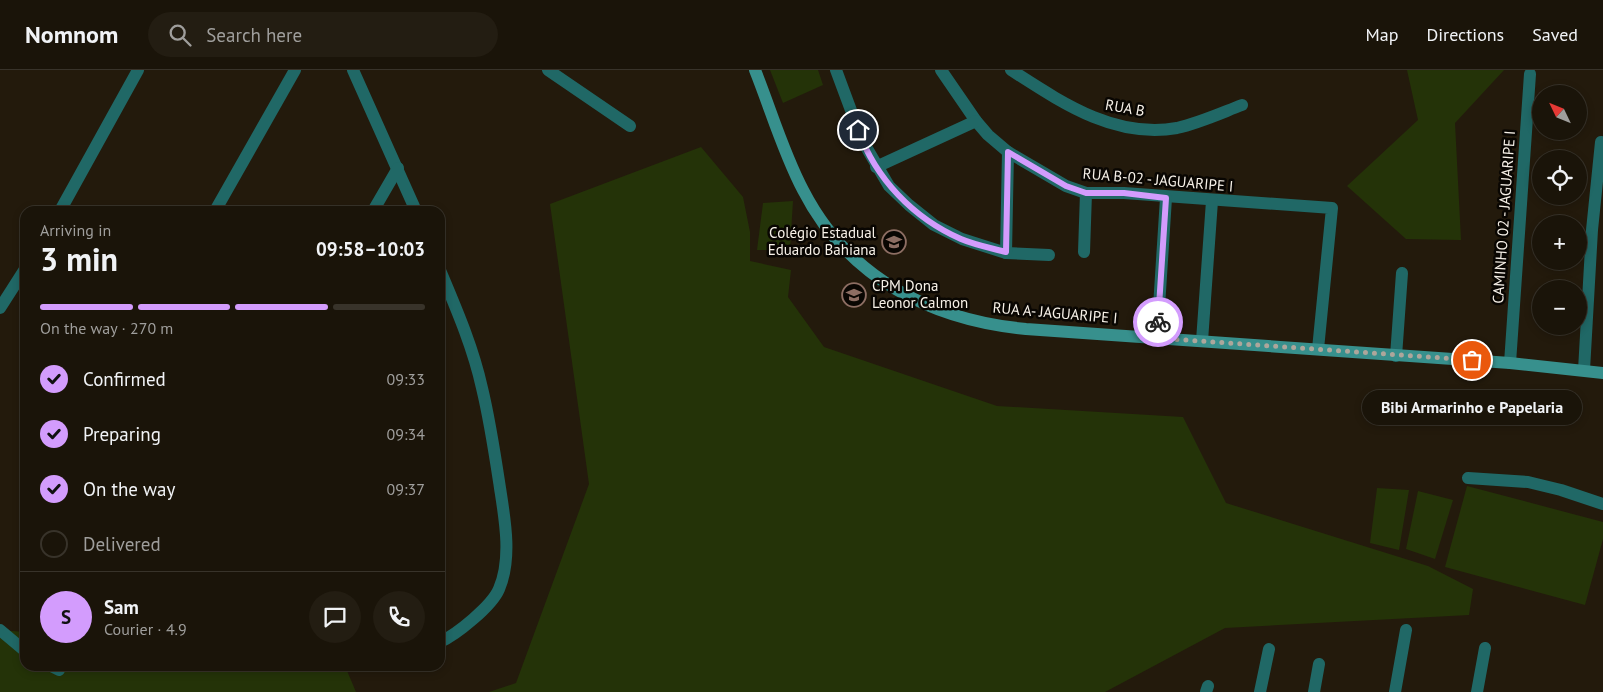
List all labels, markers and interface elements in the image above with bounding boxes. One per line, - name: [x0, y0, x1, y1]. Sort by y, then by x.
- search box: [148, 12, 498, 57]
- text: Nomnom: [25, 19, 118, 50]
- icon: search: [166, 21, 194, 49]
- text: Search here: [206, 23, 302, 47]
- text: Map: [1366, 23, 1398, 46]
- text: Directions: [1426, 23, 1504, 46]
- text: Saved: [1532, 23, 1578, 46]
- north arrow: [1532, 85, 1588, 140]
- map controls: [1532, 85, 1587, 335]
- street label: RUA B: [1104, 95, 1146, 120]
- pin: [837, 109, 879, 151]
- icon: home: [844, 116, 872, 144]
- street label: CAMINHO 02 - JAGUARIPE I: [1488, 130, 1519, 304]
- button: locate: [1532, 150, 1587, 205]
- street label: RUA B-02 - JAGUARIPE I: [1082, 163, 1234, 196]
- button: +: [1532, 215, 1587, 270]
- text: Arriving in: [40, 220, 111, 240]
- place label: Colégio Estadual Eduardo Bahiana: [768, 223, 877, 259]
- school or university icon: Colégio Estadual Eduardo Bahiana: [881, 229, 907, 255]
- text: 09:58–10:03: [316, 237, 425, 261]
- text: 3 min: [40, 238, 118, 280]
- place label: CPM Dona Leonor Calmon: [872, 276, 968, 312]
- button: −: [1532, 280, 1587, 335]
- school or university icon: CPM Dona Leonor Calmon: [841, 282, 867, 308]
- courier: [1133, 297, 1183, 347]
- street label: RUA A- JAGUARIPE I: [992, 298, 1118, 327]
- icon: bike: [1144, 308, 1172, 336]
- text: On the way · 270 m: [40, 318, 173, 338]
- pin: [1451, 339, 1493, 381]
- icon: bag: [1458, 346, 1486, 374]
- icon: check: [40, 365, 68, 393]
- text: Confirmed: [83, 367, 166, 391]
- text: 09:33: [387, 369, 425, 389]
- callout: Bibi Armarinho e Papelaria: [1362, 390, 1582, 425]
- text: Bibi Armarinho e Papelaria: [1381, 397, 1563, 417]
- icon: check: [40, 420, 68, 448]
- text: Preparing: [83, 422, 161, 446]
- text: 09:34: [387, 424, 425, 444]
- icon: check: [40, 475, 68, 503]
- text: On the way: [83, 477, 175, 501]
- text: 09:37: [387, 479, 425, 499]
- text: Delivered: [83, 532, 161, 556]
- button: chat: [309, 591, 361, 643]
- button: phone: [373, 591, 425, 643]
- text: Sam: [104, 595, 139, 619]
- text: S: [61, 605, 71, 629]
- text: Courier · 4.9: [104, 619, 187, 639]

